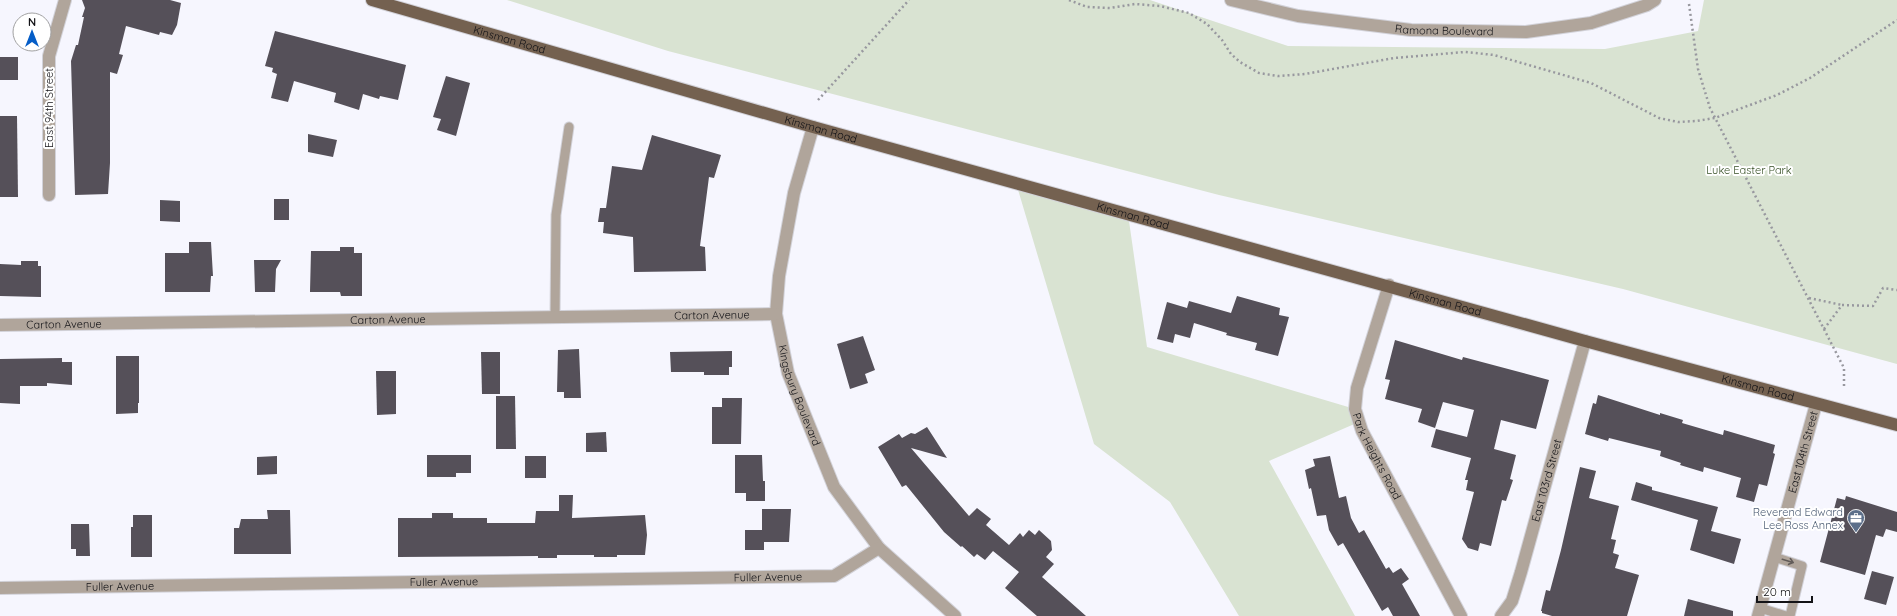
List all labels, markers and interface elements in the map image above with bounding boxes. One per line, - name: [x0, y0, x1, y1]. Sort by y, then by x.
- north arrow: [12, 12, 52, 52]
- text: N: [28, 15, 36, 29]
- street label: Ramona Boulevard: [1394, 21, 1494, 38]
- street label: Kinsman Road: [472, 23, 547, 57]
- street label: East 94th Street: [42, 68, 56, 148]
- street label: Kinsman Road: [783, 112, 859, 146]
- park label: Luke Easter Park: [1706, 163, 1792, 177]
- street label: Kinsman Road: [1095, 199, 1171, 232]
- street label: Kinsman Road: [1407, 286, 1483, 319]
- street label: Carton Avenue: [674, 307, 750, 322]
- street label: Carton Avenue: [350, 312, 426, 327]
- street label: Carton Avenue: [26, 317, 102, 332]
- street label: Kingsbury Boulevard: [775, 344, 824, 448]
- street label: Kinsman Road: [1720, 371, 1796, 404]
- street label: East 104th Street: [1785, 409, 1821, 495]
- street label: Park Heights Road: [1350, 411, 1404, 502]
- street label: East 103rd Street: [1528, 437, 1565, 523]
- place label: Reverend Edward Lee Ross Annex: [1753, 505, 1843, 532]
- office icon: Reverend Edward Lee Ross Annex: [1846, 508, 1866, 533]
- one-way arrow: [1782, 558, 1795, 565]
- street label: Fuller Avenue: [734, 569, 802, 584]
- street label: Fuller Avenue: [410, 574, 478, 589]
- scale bar: [1757, 578, 1812, 604]
- street label: Fuller Avenue: [86, 579, 154, 594]
- text: 20 m: [1763, 584, 1791, 599]

